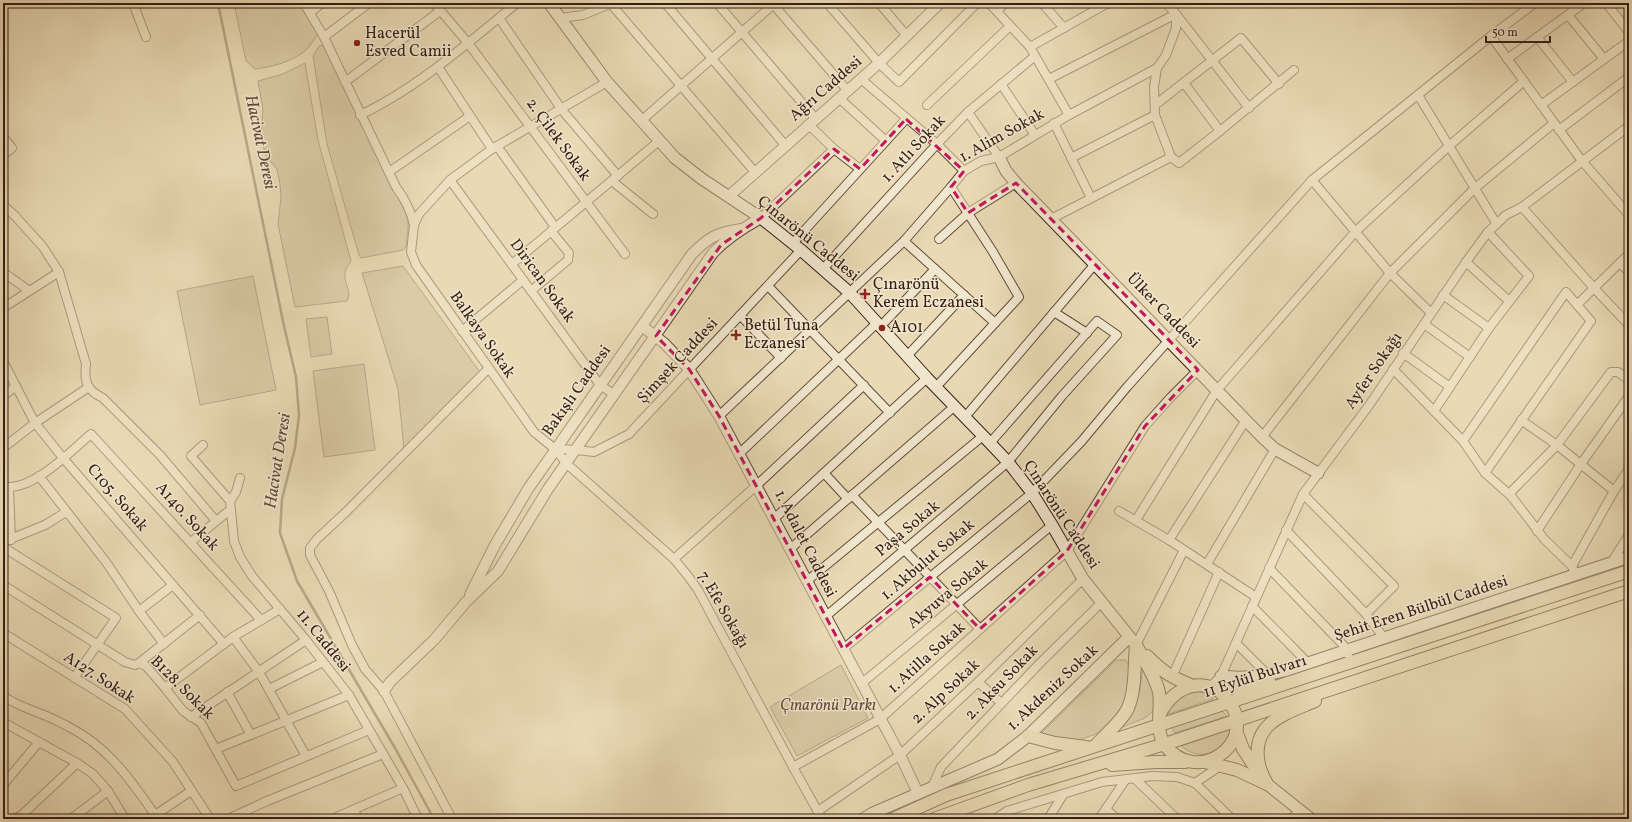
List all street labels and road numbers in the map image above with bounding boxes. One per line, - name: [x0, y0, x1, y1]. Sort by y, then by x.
- street label: Ağrı Caddesi: [785, 51, 867, 127]
- street label: 2. Çilek Sokak: [520, 94, 596, 186]
- street label: 1. Alim Sokak: [956, 103, 1049, 168]
- street label: 1. Atlı Sokak: [877, 110, 951, 188]
- street label: Çınarönü Caddesi: [752, 191, 864, 287]
- street label: Dirican Sokak: [504, 235, 580, 328]
- street label: Ülker Caddesi: [1121, 268, 1205, 354]
- street label: Balkaya Sokak: [444, 287, 520, 383]
- street label: Şimşek Caddesi: [632, 313, 724, 409]
- street label: Ayfer Sokağı: [1340, 328, 1408, 414]
- street label: Bakışlı Caddesi: [537, 341, 617, 441]
- street label: Çınarönü Caddesi: [1018, 456, 1104, 574]
- street label: C105. Sokak: [81, 459, 153, 537]
- street label: A140. Sokak: [150, 478, 224, 556]
- street label: 1. Adalet Caddesi: [768, 486, 842, 602]
- street label: Paşa Sokak: [871, 495, 945, 562]
- street label: 1. Akbulut Sokak: [876, 514, 980, 606]
- street label: Akyuva Sokak: [903, 553, 993, 634]
- street label: 7. Efe Sokağı: [692, 567, 754, 653]
- street label: Şehit Eren Bülbül Caddesi: [1331, 570, 1511, 648]
- street label: 11. Caddesi: [291, 605, 355, 677]
- street label: 1. Atilla Sokak: [883, 617, 971, 699]
- street label: 2. Aksu Sokak: [960, 640, 1044, 726]
- street label: 1. Akdeniz Sokak: [1002, 640, 1104, 736]
- street label: A127. Sokak: [59, 647, 139, 710]
- street label: 11 Eylül Bulvarı: [1201, 650, 1310, 704]
- street label: B128. Sokak: [145, 651, 219, 725]
- street label: 2. Alp Sokak: [907, 654, 985, 730]

